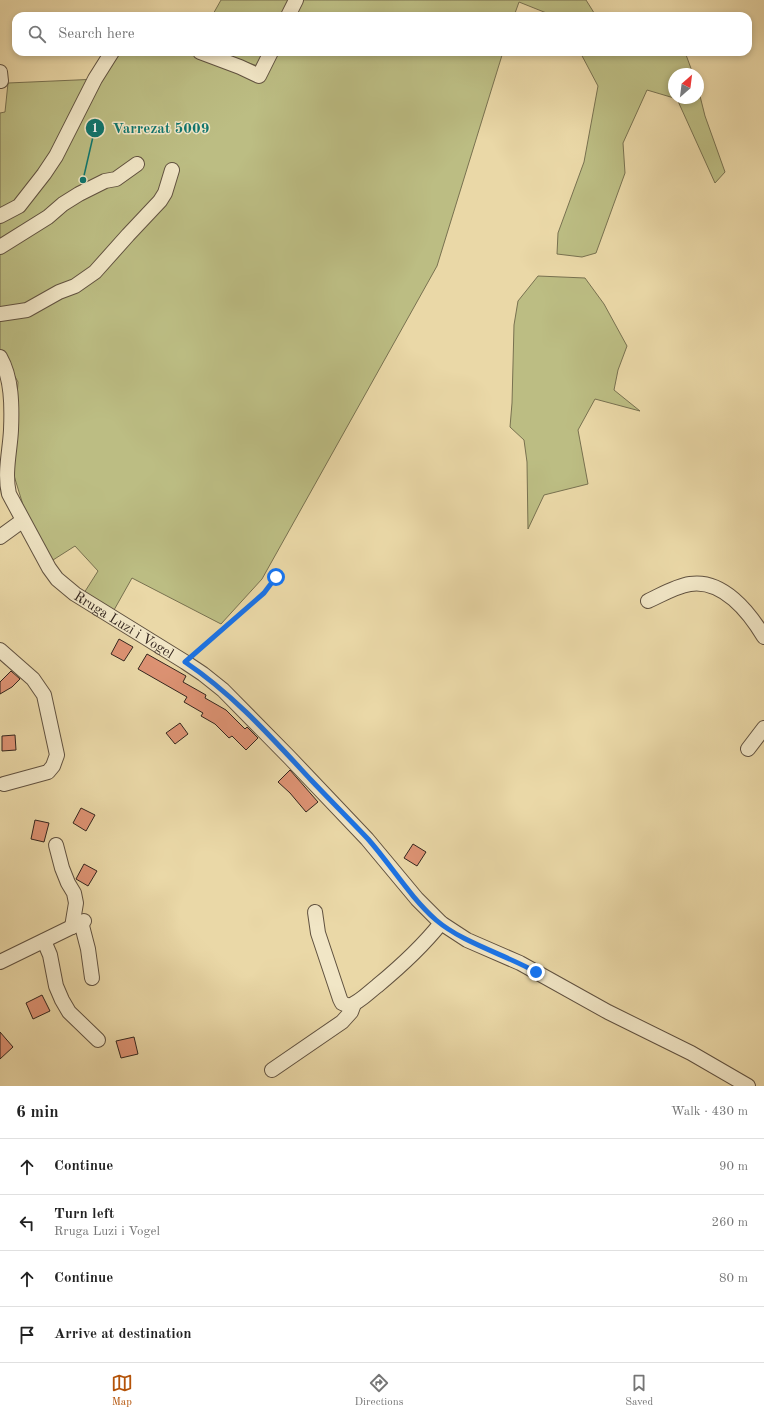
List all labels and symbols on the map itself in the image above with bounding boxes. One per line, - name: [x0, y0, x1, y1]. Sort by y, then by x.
- north arrow: [668, 68, 704, 104]
- callout: Varrezat 5009: [85, 114, 218, 141]
- text: Varrezat 5009: [113, 122, 209, 137]
- text: 1: [92, 123, 98, 135]
- route start: [267, 568, 285, 586]
- street label: Rruga Luzi i Vogel: [71, 589, 176, 661]
- route end: [527, 963, 545, 981]

